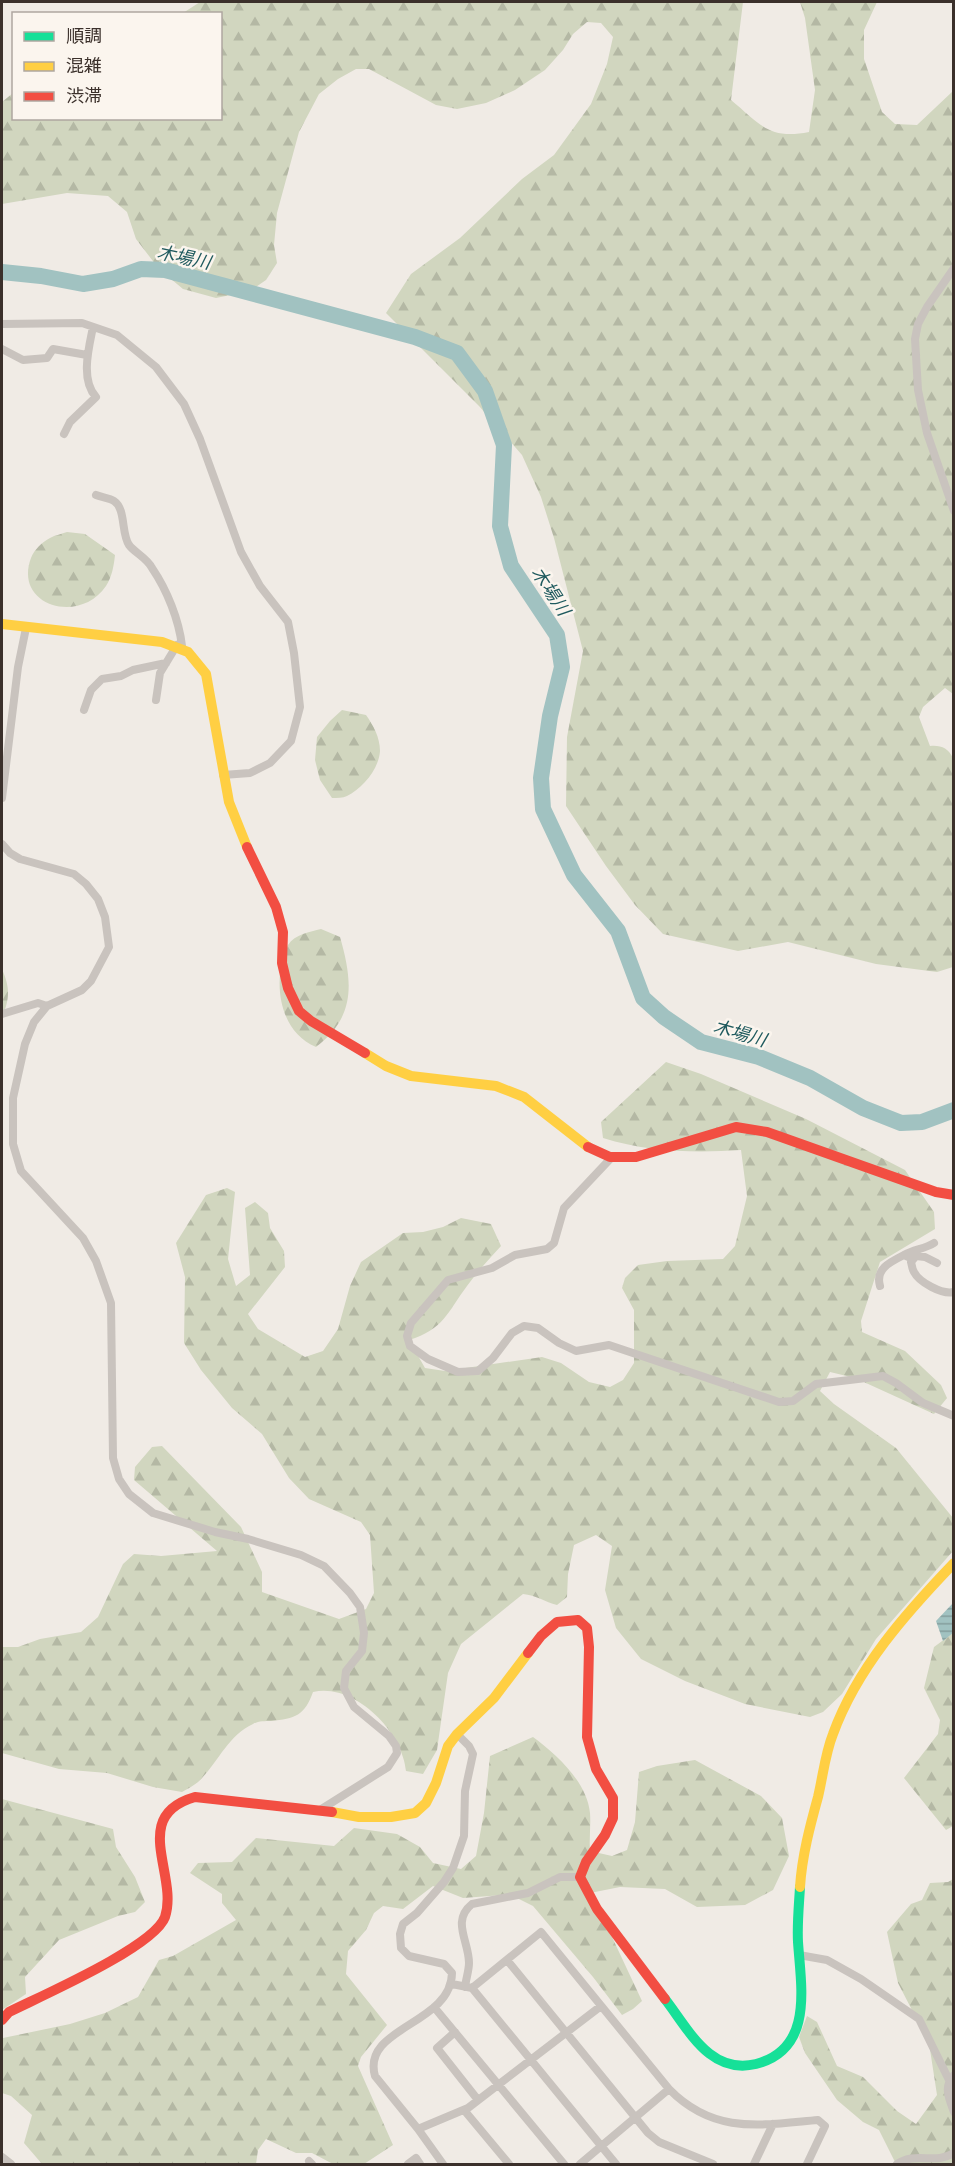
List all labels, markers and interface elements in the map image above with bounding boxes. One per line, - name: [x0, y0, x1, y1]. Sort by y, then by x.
- legend: [12, 12, 222, 120]
- text: 順調: [66, 25, 102, 46]
- text: 混雑: [66, 55, 102, 76]
- text: 渋滞: [66, 85, 102, 106]
- water label: 木場川: [155, 241, 215, 273]
- water label: 木場川: [527, 563, 576, 621]
- water label: 木場川: [711, 1015, 771, 1051]

